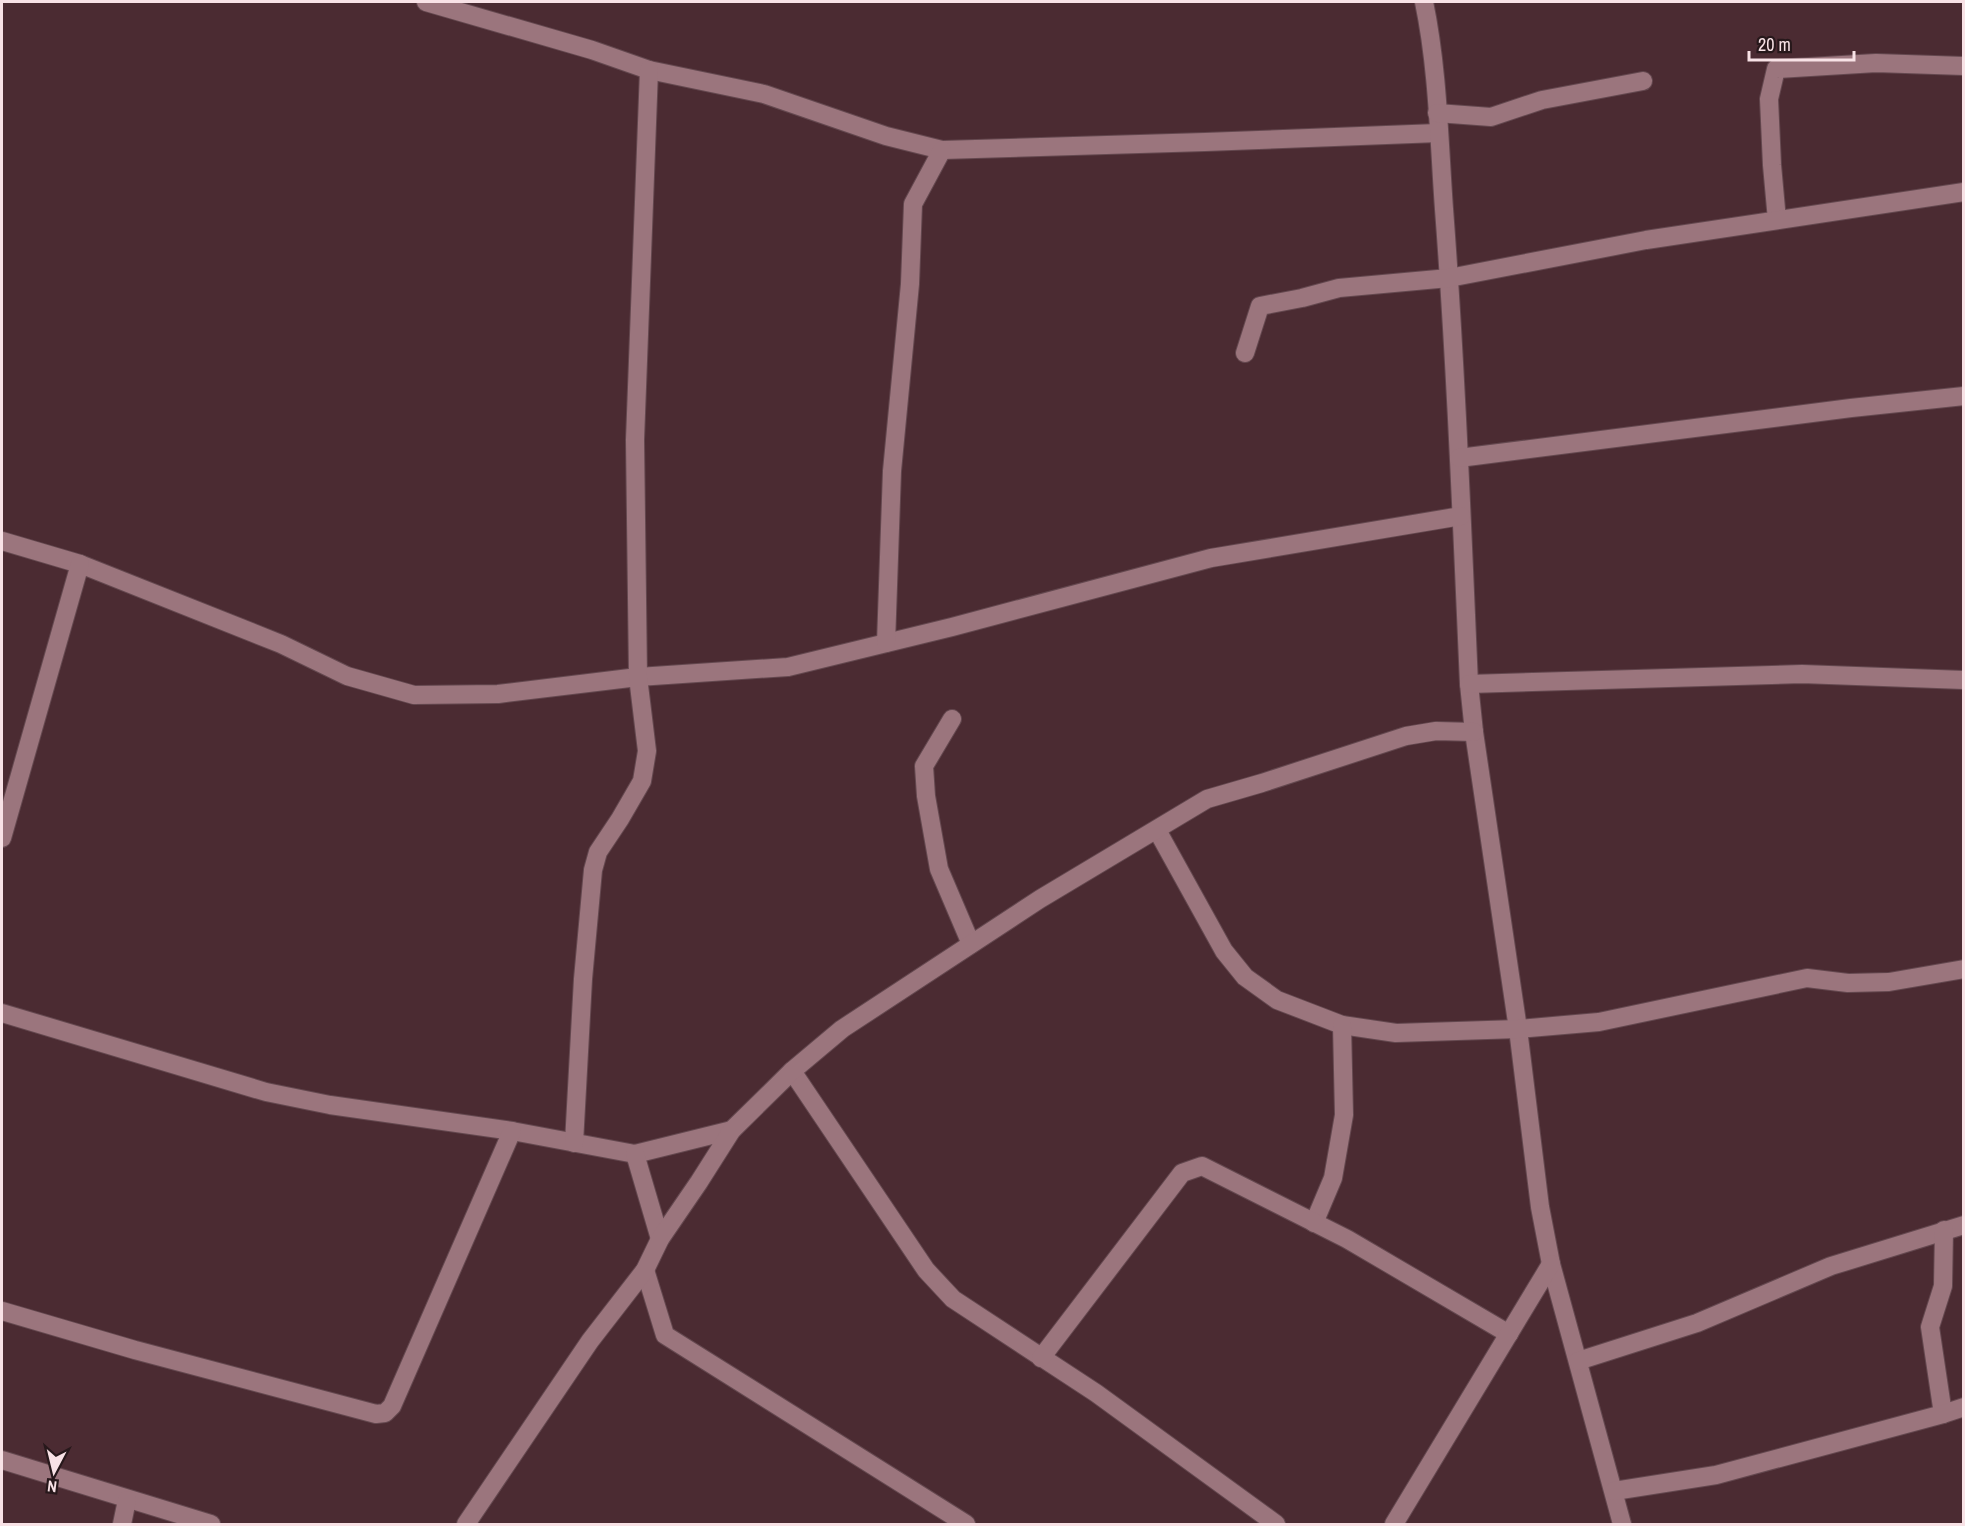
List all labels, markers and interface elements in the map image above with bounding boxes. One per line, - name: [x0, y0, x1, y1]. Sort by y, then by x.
- scale bar: [1749, 24, 1854, 62]
- text: 20 m: [1758, 32, 1791, 57]
- north arrow: [24, 1442, 84, 1502]
- text: N: [46, 1475, 58, 1498]

